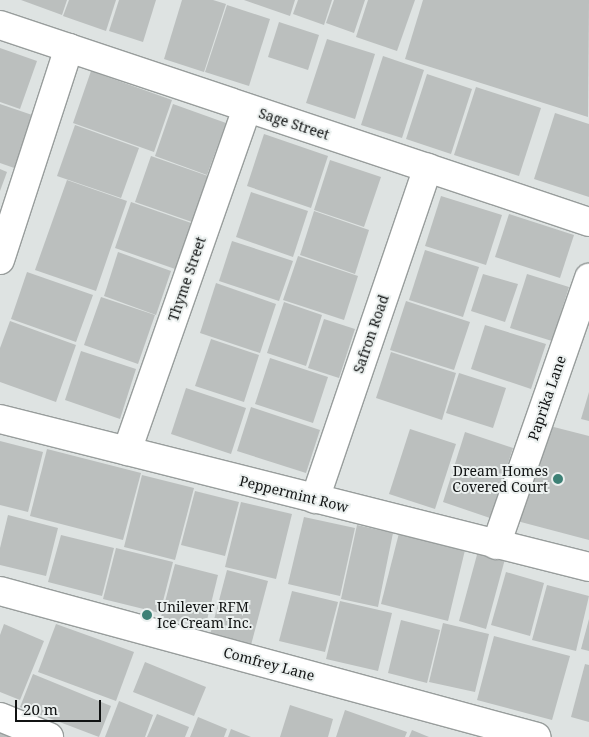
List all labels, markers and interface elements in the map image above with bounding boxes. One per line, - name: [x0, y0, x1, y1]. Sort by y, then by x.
- street label: Sage Street: [257, 105, 331, 143]
- street label: Thyme Street: [165, 234, 209, 324]
- street label: Safron Road: [350, 293, 392, 375]
- street label: Paprika Lane: [525, 353, 569, 443]
- place label: Dream Homes Covered Court: [452, 463, 548, 496]
- street label: Peppermint Row: [238, 472, 350, 516]
- marker: Dream Homes Covered Court: [552, 473, 564, 485]
- place label: Unilever RFM Ice Cream Inc.: [157, 599, 252, 632]
- marker: Unilever RFM Ice Cream Inc.: [141, 609, 153, 621]
- street label: Comfrey Lane: [222, 644, 316, 684]
- scale bar: [18, 690, 104, 722]
- text: 20 m: [23, 699, 58, 719]

